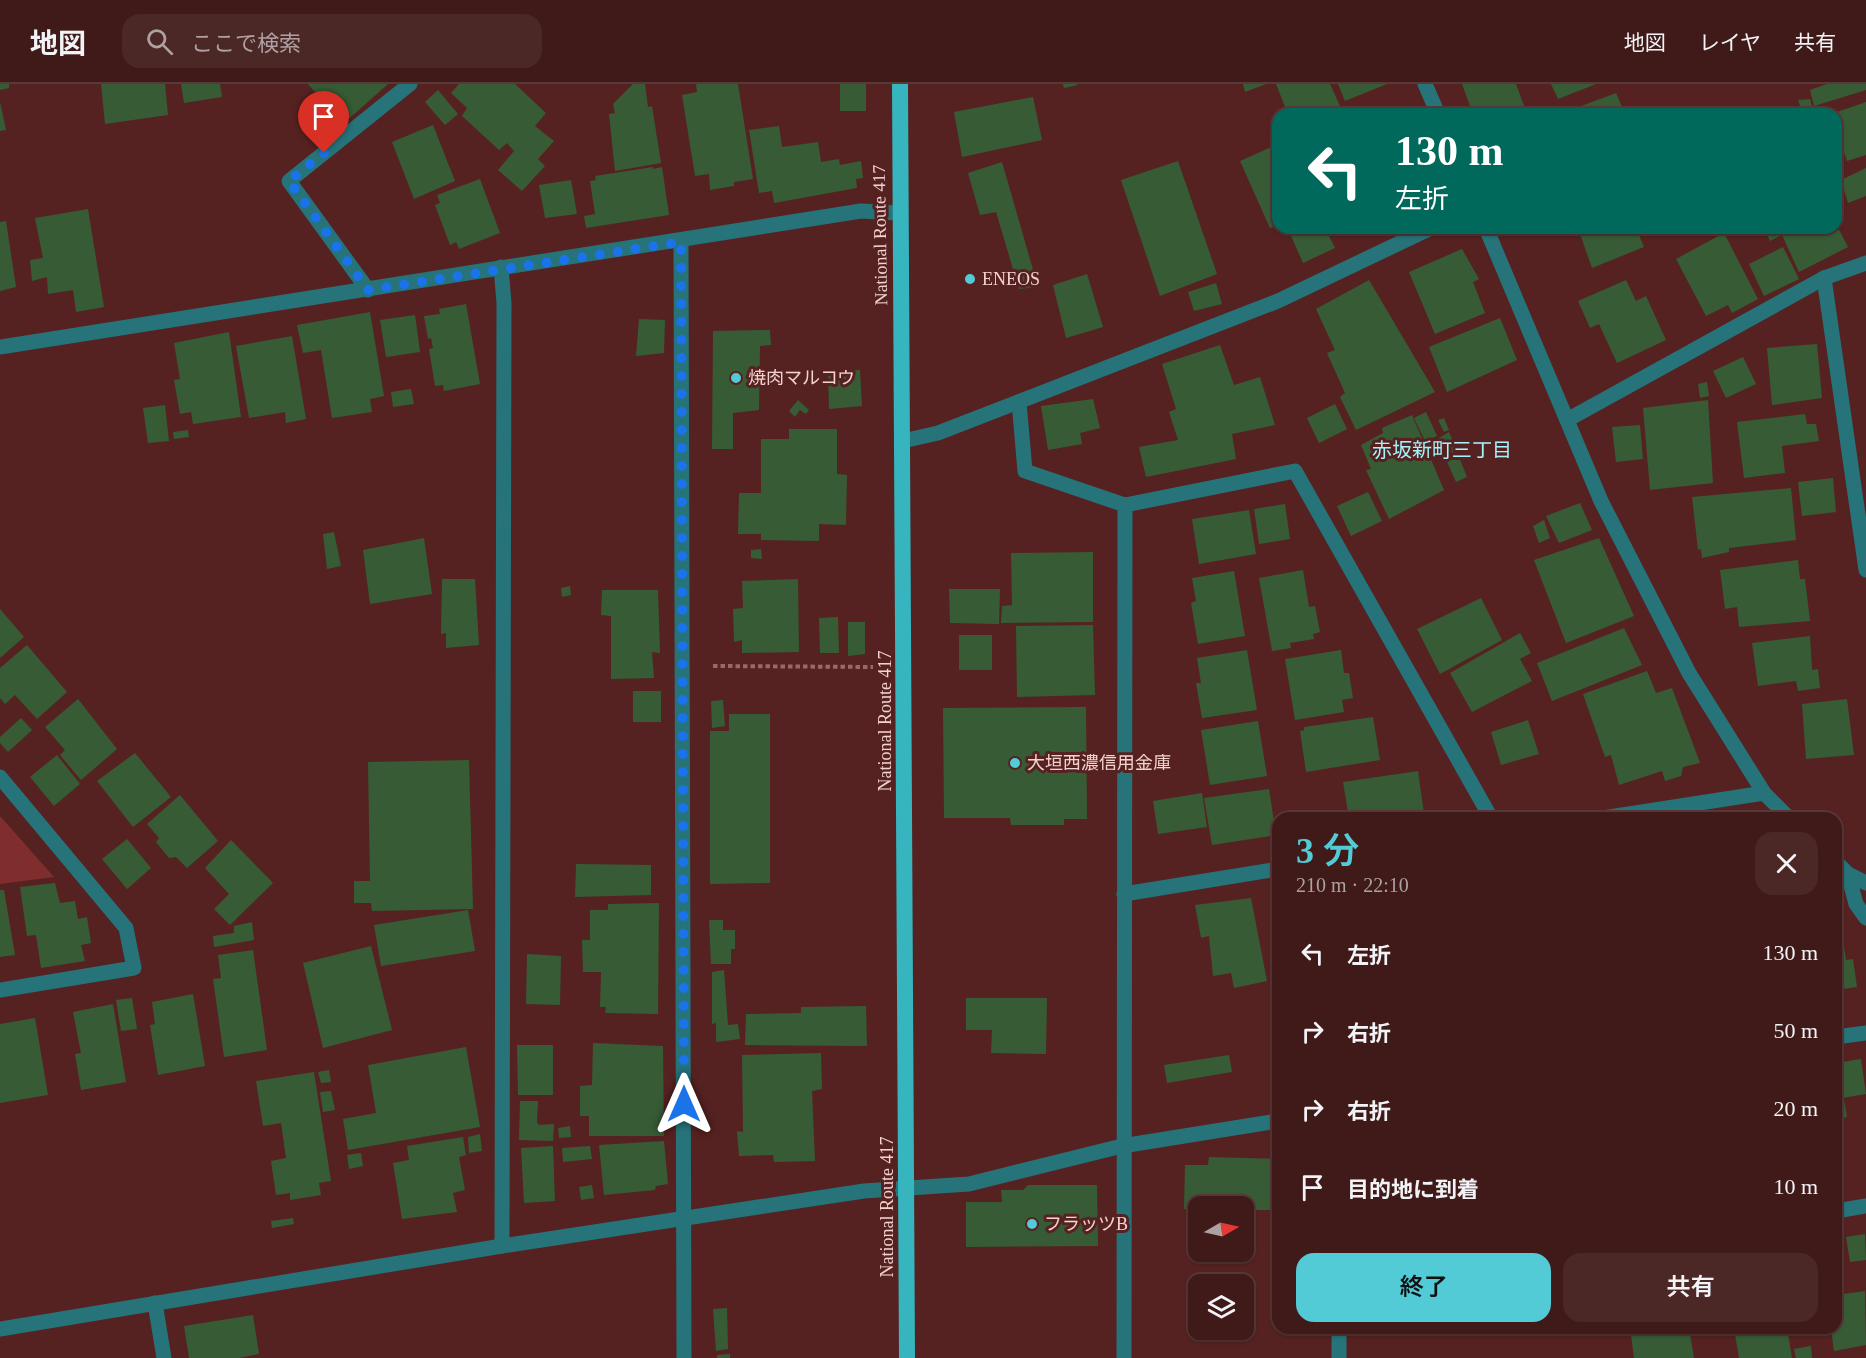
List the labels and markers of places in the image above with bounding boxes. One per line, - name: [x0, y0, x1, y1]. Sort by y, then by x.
- pin: [298, 91, 349, 153]
- place label: ENEOS: [982, 269, 1040, 289]
- marker: ENEOS: [963, 272, 977, 286]
- place label: 焼肉マルコウ: [748, 368, 855, 388]
- marker: 焼肉マルコウ: [729, 371, 743, 385]
- place label: 大垣西濃信用金庫: [1027, 753, 1171, 773]
- marker: 大垣西濃信用金庫: [1008, 756, 1022, 770]
- place label: フラッツB: [1044, 1214, 1128, 1234]
- marker: フラッツB: [1025, 1217, 1039, 1231]

